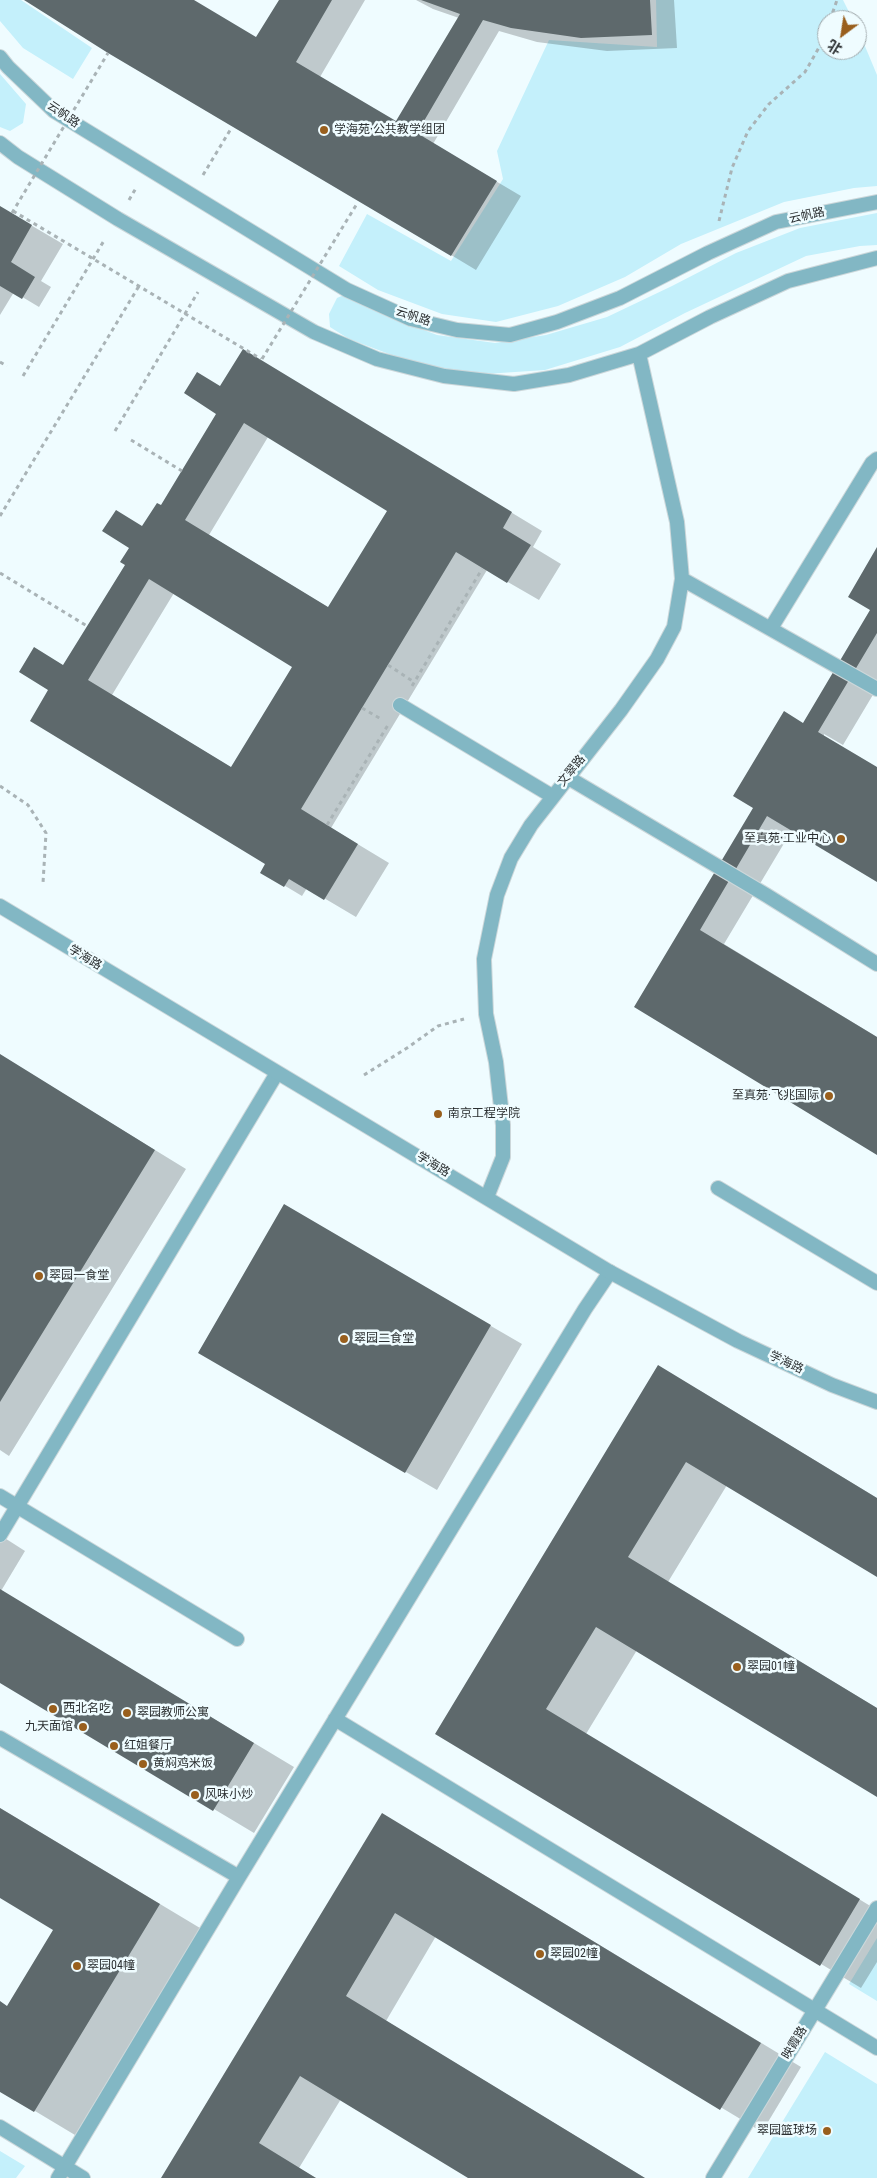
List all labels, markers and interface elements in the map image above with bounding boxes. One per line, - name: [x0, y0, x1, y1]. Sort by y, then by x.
- north arrow: [817, 10, 867, 60]
- text: 北: [825, 37, 845, 57]
- street label: 云帆路: [44, 99, 82, 131]
- place label: 学海苑·公共教学组团: [334, 123, 445, 137]
- marker: 学海苑·公共教学组团: [318, 124, 330, 136]
- street label: 云帆路: [788, 205, 826, 227]
- street label: 云帆路: [394, 305, 432, 329]
- street label: 文翠路: [555, 752, 589, 790]
- place label: 至真苑·工业中心: [744, 832, 831, 846]
- marker: 至真苑·工业中心: [835, 833, 847, 845]
- street label: 学海路: [66, 943, 104, 973]
- place label: 至真苑·飞兆国际: [732, 1089, 819, 1103]
- marker: 至真苑·飞兆国际: [823, 1090, 835, 1102]
- place label: 南京工程学院: [448, 1107, 520, 1121]
- marker: 南京工程学院: [432, 1108, 444, 1120]
- street label: 学海路: [414, 1150, 452, 1180]
- place label: 翠园一食堂: [49, 1269, 109, 1283]
- marker: 翠园一食堂: [33, 1270, 45, 1282]
- place label: 翠园二食堂: [354, 1332, 414, 1346]
- marker: 翠园二食堂: [338, 1333, 350, 1345]
- street label: 学海路: [767, 1349, 805, 1377]
- place label: 翠园01幢: [747, 1660, 795, 1674]
- marker: 翠园01幢: [731, 1661, 743, 1673]
- place label: 西北名吃: [63, 1702, 111, 1716]
- marker: 西北名吃: [47, 1703, 59, 1715]
- place label: 翠园教师公寓: [137, 1706, 209, 1720]
- marker: 翠园教师公寓: [121, 1707, 133, 1719]
- place label: 九天面馆: [25, 1720, 73, 1734]
- marker: 九天面馆: [77, 1721, 89, 1733]
- place label: 红姐餐厅: [124, 1739, 172, 1753]
- marker: 红姐餐厅: [108, 1740, 120, 1752]
- place label: 黄焖鸡米饭: [153, 1757, 213, 1771]
- marker: 黄焖鸡米饭: [137, 1758, 149, 1770]
- place label: 风味小炒: [205, 1788, 253, 1802]
- marker: 风味小炒: [189, 1789, 201, 1801]
- place label: 翠园02幢: [550, 1947, 598, 1961]
- marker: 翠园02幢: [534, 1948, 546, 1960]
- place label: 翠园04幢: [87, 1959, 135, 1973]
- marker: 翠园04幢: [71, 1960, 83, 1972]
- street label: 映霞路: [780, 2024, 810, 2062]
- place label: 翠园篮球场: [757, 2124, 817, 2138]
- marker: 翠园篮球场: [821, 2125, 833, 2137]

